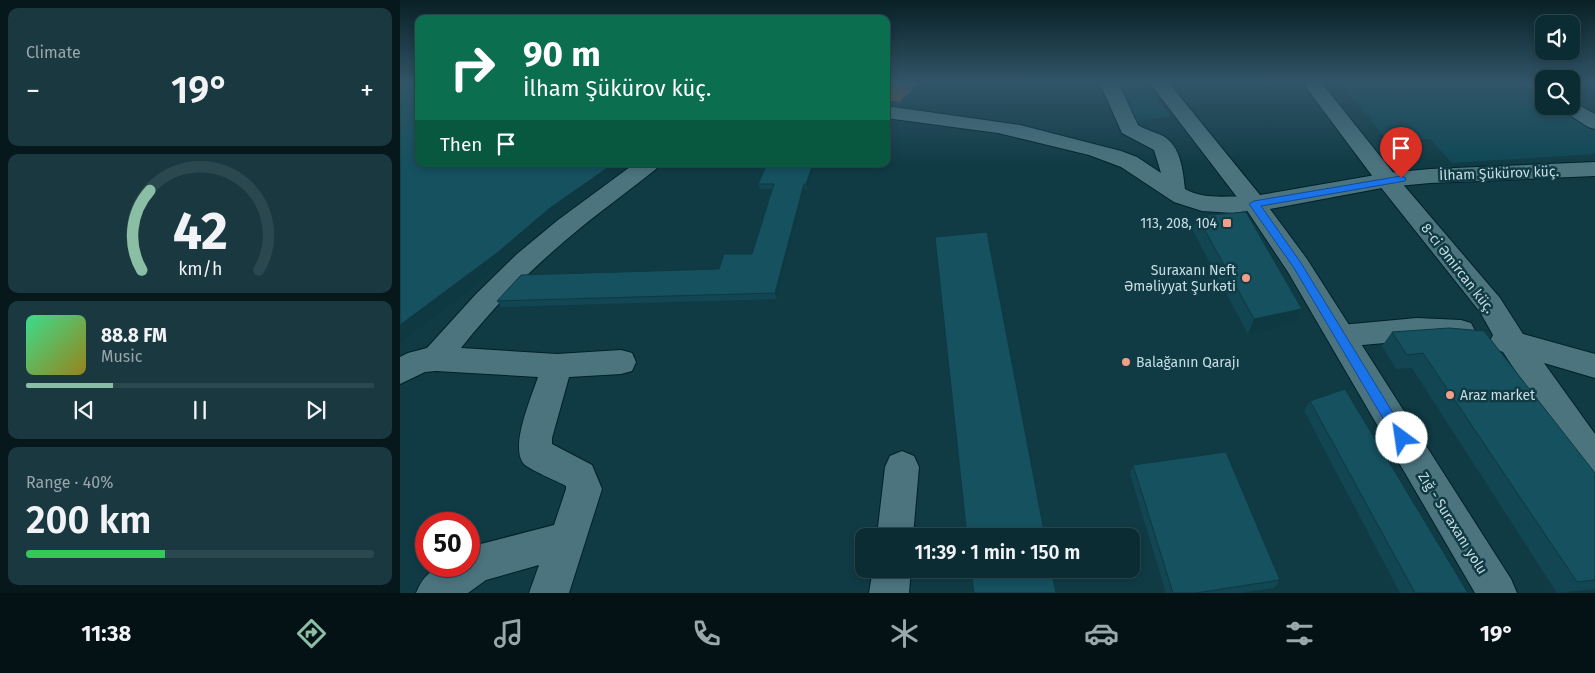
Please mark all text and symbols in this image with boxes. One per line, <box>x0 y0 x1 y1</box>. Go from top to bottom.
map controls <box>1535 15 1580 115</box>
button: sound <box>1535 15 1580 60</box>
text: 90 m <box>523 33 601 75</box>
icon: right <box>440 35 505 100</box>
text: Climate <box>26 43 81 62</box>
text: 19° <box>171 67 229 113</box>
button: search <box>1535 70 1580 115</box>
text: − <box>26 74 40 107</box>
text: + <box>360 74 374 107</box>
text: İlham Şükürov küç. <box>523 75 711 102</box>
pin <box>1380 127 1422 178</box>
icon: arrive <box>492 130 520 158</box>
text: Then <box>440 133 482 156</box>
icon: arrive <box>1387 134 1415 162</box>
street label: İlham Şükürov küç. <box>1439 162 1559 184</box>
text: 42 <box>172 200 228 263</box>
place label: 113, 208, 104 <box>1140 215 1218 232</box>
marker: 113, 208, 104 <box>1221 217 1233 229</box>
street label: 8-ci Əmircan küç. <box>1417 220 1498 317</box>
text: km/h <box>178 258 222 280</box>
place label: Suraxanı Neft Əməliyyat Şurkəti <box>1124 262 1237 295</box>
marker: Suraxanı Neft Əməliyyat Şurkəti <box>1240 272 1252 284</box>
text: 88.8 FM <box>101 324 167 347</box>
text: Music <box>101 347 142 366</box>
place label: Balağanın Qarajı <box>1136 354 1240 371</box>
marker: Balağanın Qarajı <box>1120 356 1132 368</box>
place label: Araz market <box>1460 387 1536 404</box>
marker: Araz market <box>1444 389 1456 401</box>
icon: previous <box>70 396 98 424</box>
icon: pause <box>186 396 214 424</box>
icon: next <box>302 396 330 424</box>
position arrow <box>1375 411 1427 463</box>
street label: Zığ - Suraxanı yolu <box>1414 469 1491 577</box>
text: Range · 40% <box>26 473 113 492</box>
text: 200 km <box>26 497 152 543</box>
speed limit sign: 50 <box>415 512 480 577</box>
text: 11:39 · 1 min · 150 m <box>915 541 1080 564</box>
icon: directions <box>294 616 329 651</box>
icon: music <box>491 616 526 651</box>
icon: phone <box>689 616 724 651</box>
icon: climate <box>887 616 922 651</box>
icon: car <box>1084 616 1119 651</box>
icon: filters <box>1282 616 1317 651</box>
text: 11:38 <box>81 620 131 647</box>
text: 19° <box>1480 620 1514 647</box>

